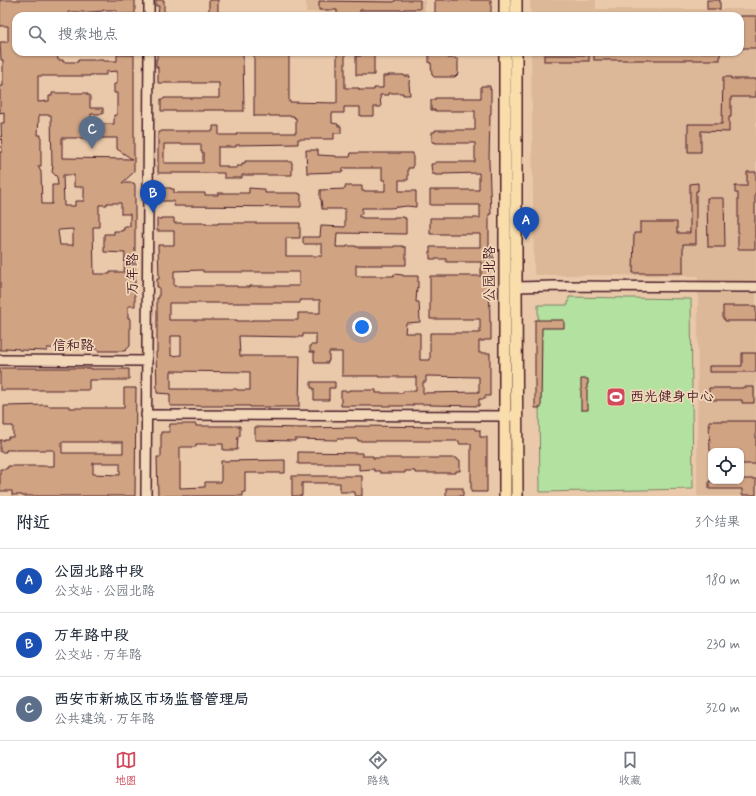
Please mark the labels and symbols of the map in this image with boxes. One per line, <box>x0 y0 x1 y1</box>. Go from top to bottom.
pin: C <box>79 116 105 149</box>
pin: B <box>140 180 166 213</box>
pin: A <box>513 207 539 240</box>
street label: 公园北路 <box>481 246 499 302</box>
street label: 万年路 <box>124 253 142 295</box>
your location <box>352 317 372 337</box>
street label: 信和路 <box>52 337 94 355</box>
sports icon: 西光健身中心 <box>605 386 627 408</box>
place label: 西光健身中心 <box>630 388 714 406</box>

